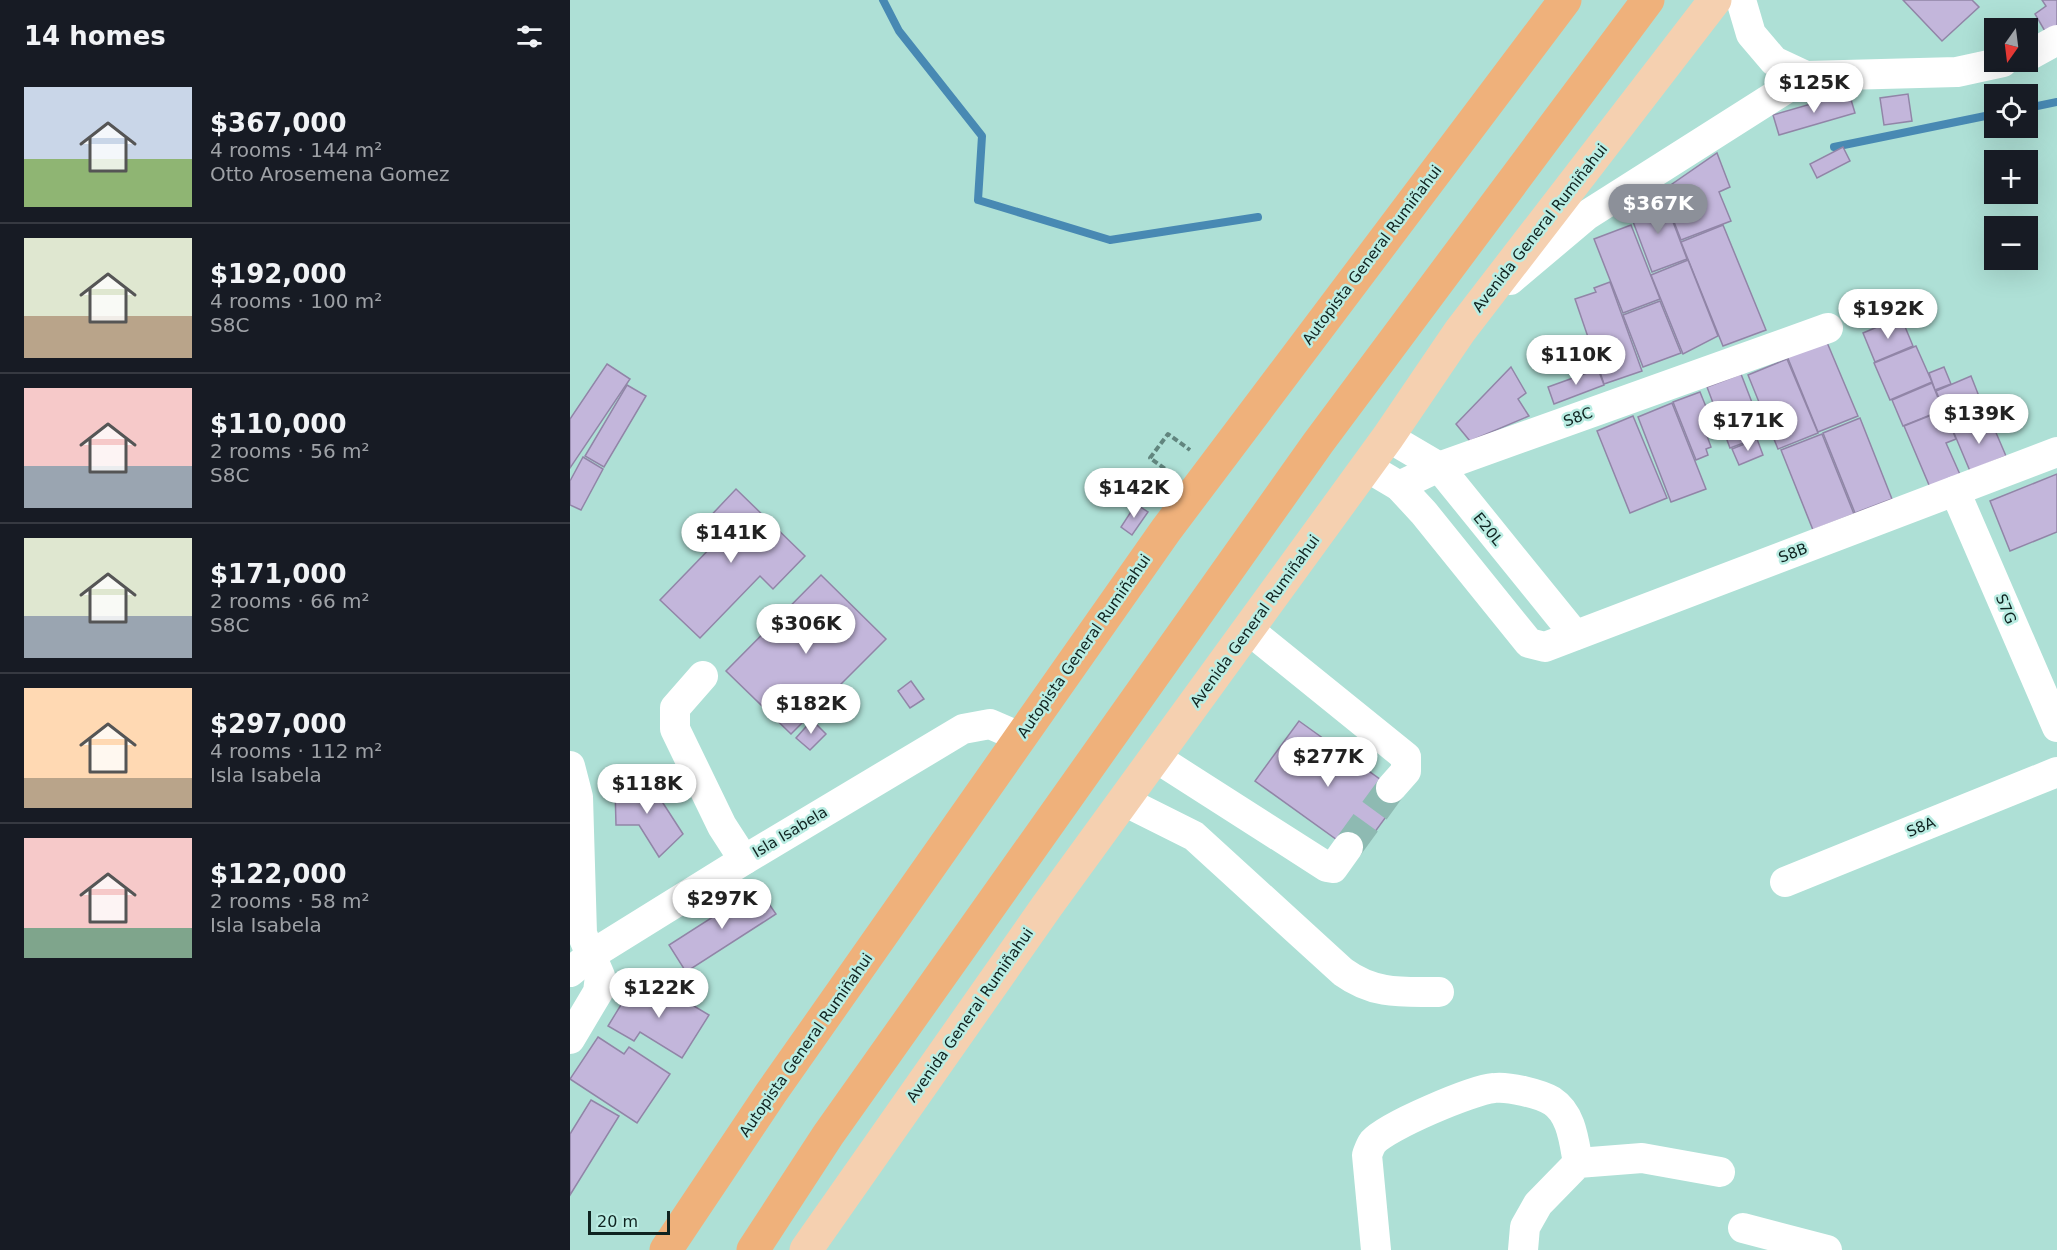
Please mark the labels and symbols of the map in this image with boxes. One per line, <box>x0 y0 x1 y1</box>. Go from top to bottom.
north arrow <box>1984 18 2038 72</box>
pin: $125K <box>1772 63 1856 114</box>
street label: Avenida General Rumiñahui <box>1469 140 1611 316</box>
street label: Autopista General Rumiñahui <box>1299 162 1445 348</box>
pin: $367K <box>1616 184 1700 235</box>
pin: $192K <box>1846 289 1930 340</box>
pin: $110K <box>1534 335 1618 386</box>
pin: $139K <box>1937 394 2021 445</box>
pin: $171K <box>1706 401 1790 452</box>
street label: S8C <box>1561 403 1595 431</box>
pin: $142K <box>1092 468 1176 519</box>
street label: E20L <box>1469 509 1507 550</box>
pin: $141K <box>689 513 773 564</box>
street label: Avenida General Rumiñahui <box>1186 531 1324 711</box>
street label: S8B <box>1776 539 1810 567</box>
street label: Autopista General Rumiñahui <box>1014 551 1154 741</box>
street label: S7G <box>1992 591 2020 627</box>
pin: $306K <box>764 604 848 655</box>
pin: $182K <box>769 684 853 735</box>
pin: $277K <box>1286 737 1370 788</box>
pin: $118K <box>605 764 689 815</box>
street label: Isla Isabela <box>749 803 831 861</box>
street label: S8A <box>1904 813 1939 841</box>
pin: $297K <box>680 879 764 930</box>
street label: Avenida General Rumiñahui <box>903 924 1037 1106</box>
street label: Autopista General Rumiñahui <box>736 950 876 1140</box>
pin: $122K <box>617 968 701 1019</box>
scale bar <box>588 1208 670 1236</box>

